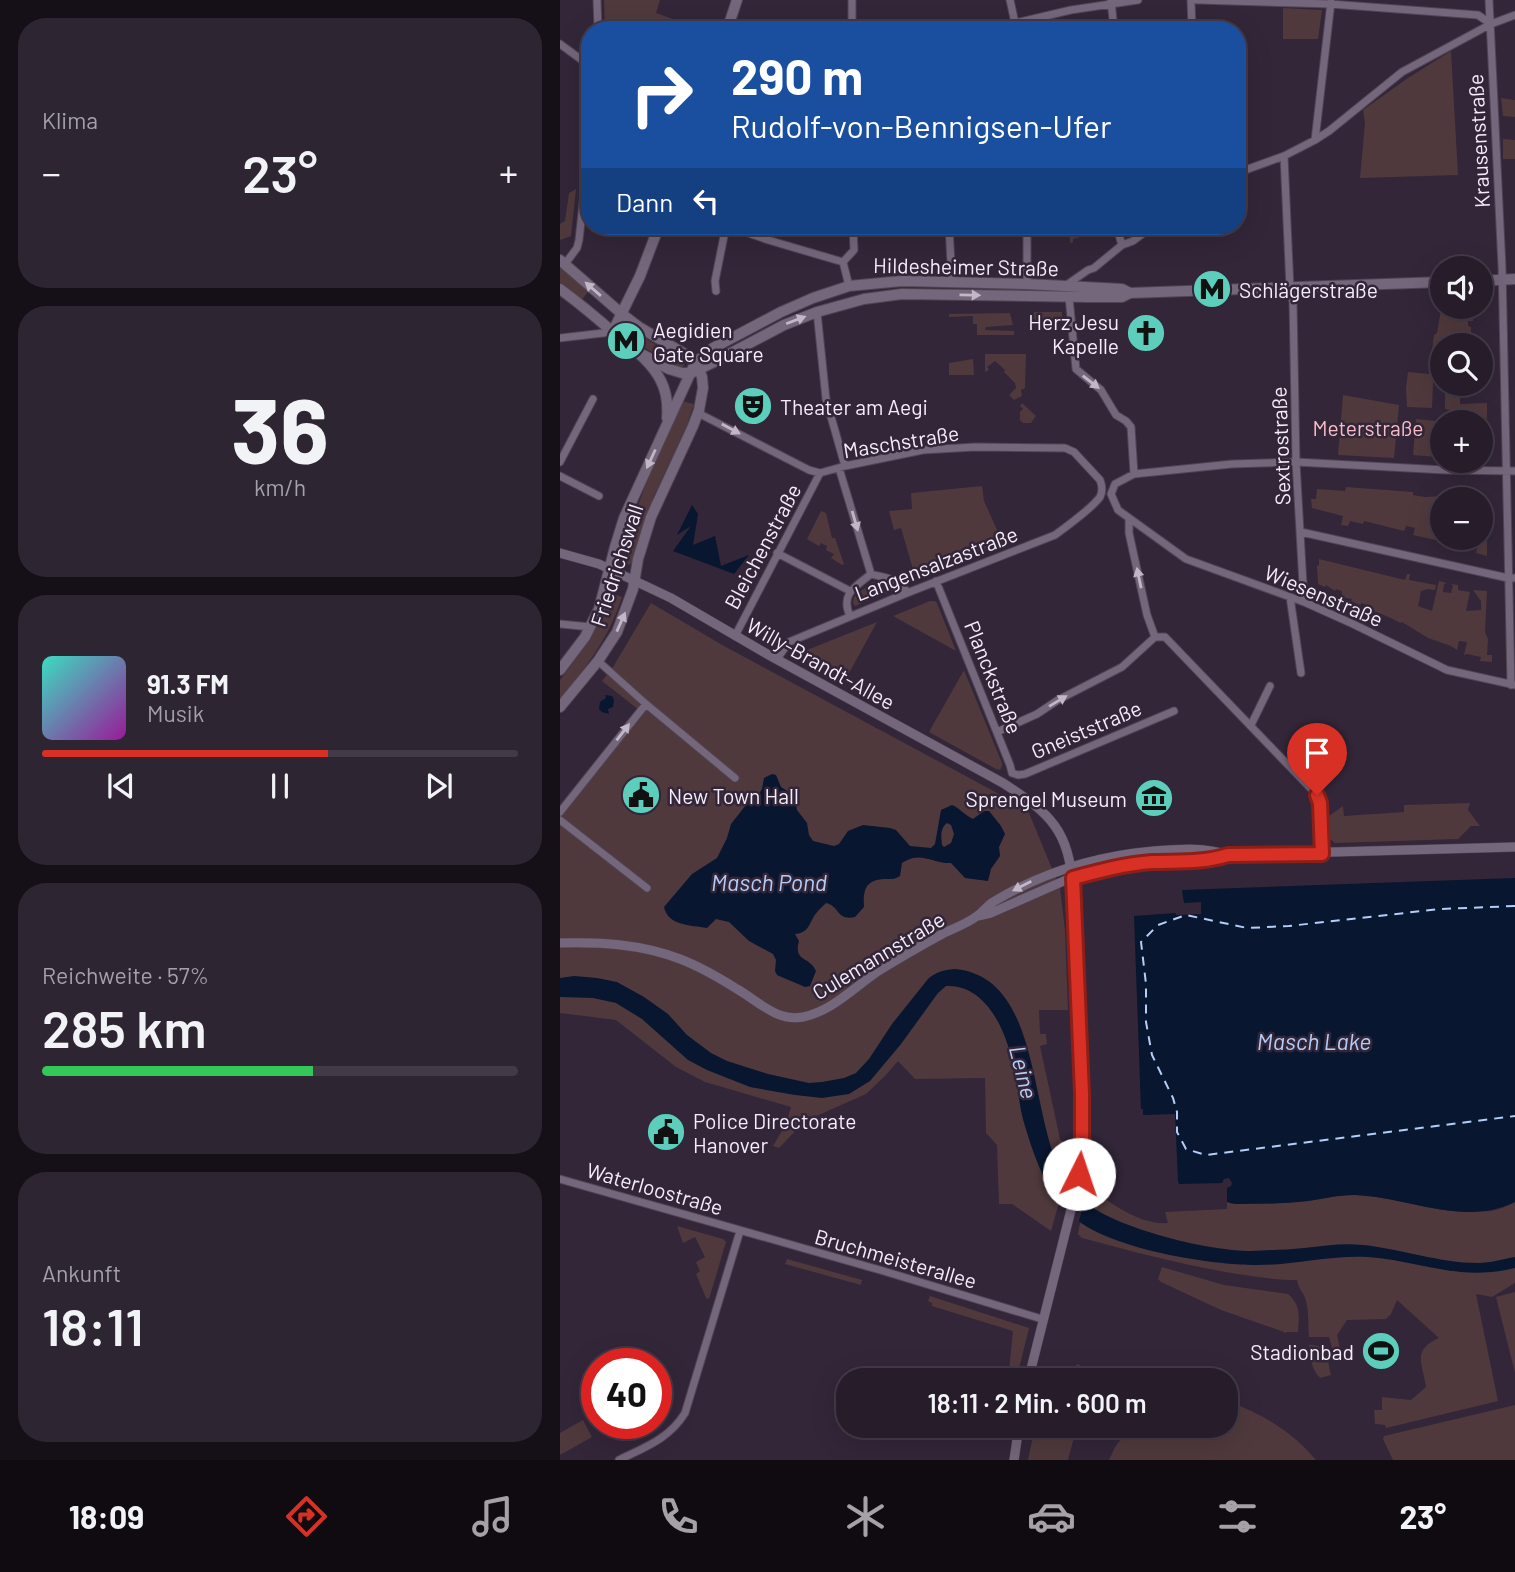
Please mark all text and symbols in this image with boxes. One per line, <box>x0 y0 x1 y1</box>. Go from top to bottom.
text: 290 m <box>731 46 863 105</box>
icon: right <box>616 49 707 140</box>
street label: Krausenstraße <box>1462 73 1494 209</box>
text: Klima <box>42 106 98 134</box>
text: Rudolf-von-Bennigsen-Ufer <box>731 106 1112 144</box>
text: 23° <box>242 141 318 203</box>
text: − <box>42 149 61 195</box>
text: + <box>499 149 518 195</box>
icon: left <box>687 182 725 220</box>
text: Dann <box>616 186 673 217</box>
street label: Hildesheimer Straße <box>873 252 1059 280</box>
map controls <box>1430 256 1493 550</box>
button: sound <box>1430 256 1493 319</box>
metro station icon: Schlägerstraße <box>1191 268 1233 310</box>
place label: Schlägerstraße <box>1239 277 1378 302</box>
one-way arrow <box>585 282 602 297</box>
one-way arrow <box>959 289 981 301</box>
place label: Herz Jesu Kapelle <box>1028 309 1119 358</box>
church icon: Herz Jesu Kapelle <box>1125 312 1167 354</box>
one-way arrow <box>785 315 806 326</box>
place label: Aegidien Gate Square <box>653 317 764 366</box>
metro station icon: Aegidien Gate Square <box>605 320 647 362</box>
button: search <box>1430 333 1493 396</box>
text: 36 <box>231 373 329 482</box>
one-way arrow <box>1082 375 1100 390</box>
theatre icon: Theater am Aegi <box>732 385 774 427</box>
street label: Sextrostraße <box>1265 386 1295 506</box>
place label: Theater am Aegi <box>780 394 928 419</box>
button: + <box>1430 410 1493 473</box>
park label: Meterstraße <box>1312 415 1424 440</box>
street label: Maschstraße <box>841 419 961 463</box>
one-way arrow <box>721 422 741 434</box>
one-way arrow <box>645 449 657 469</box>
text: km/h <box>254 473 306 501</box>
street label: Bleichenstraße <box>719 479 805 613</box>
button: − <box>1430 487 1493 550</box>
street label: Friedrichswall <box>584 501 648 629</box>
one-way arrow <box>851 511 861 532</box>
street label: Langensalzastraße <box>851 520 1021 606</box>
street label: Wiesenstraße <box>1261 559 1387 631</box>
one-way arrow <box>1133 567 1144 589</box>
one-way arrow <box>616 612 627 633</box>
street label: Willy-Brandt-Allee <box>743 612 899 714</box>
street label: Planckstraße <box>960 617 1028 737</box>
text: 91.3 FM <box>147 668 229 699</box>
street label: Gneiststraße <box>1027 695 1145 763</box>
one-way arrow <box>1048 695 1067 707</box>
text: Musik <box>147 699 204 727</box>
pin <box>1287 723 1347 795</box>
one-way arrow <box>616 724 631 742</box>
icon: arrive <box>1298 734 1336 772</box>
icon: previous <box>102 767 140 805</box>
icon: pause <box>261 767 299 805</box>
icon: next <box>420 767 458 805</box>
public building icon: New Town Hall <box>620 774 662 816</box>
museum icon: Sprengel Museum <box>1133 777 1175 819</box>
place label: New Town Hall <box>668 783 799 808</box>
place label: Sprengel Museum <box>965 786 1127 811</box>
water label: Masch Pond <box>711 868 827 896</box>
one-way arrow <box>1012 881 1032 892</box>
street label: Culemannstraße <box>807 906 949 1004</box>
text: Reichweite · 57% <box>42 961 209 989</box>
text: 285 km <box>42 996 207 1058</box>
water label: Masch Lake <box>1257 1027 1371 1055</box>
water label: Leine <box>1004 1042 1044 1102</box>
place label: Police Directorate Hanover <box>693 1108 856 1157</box>
public building icon: Police Directorate Hanover <box>645 1111 687 1153</box>
position arrow <box>1042 1137 1116 1211</box>
street label: Waterloostraße <box>584 1157 726 1219</box>
street label: Bruchmeisterallee <box>812 1223 980 1293</box>
text: Ankunft <box>42 1259 121 1287</box>
text: 18:11 <box>42 1294 144 1356</box>
sports icon: Stadionbad <box>1360 1330 1402 1372</box>
place label: Stadionbad <box>1250 1339 1354 1364</box>
speed limit sign: 40 <box>581 1348 672 1439</box>
text: 18:11 · 2 Min. · 600 m <box>927 1387 1147 1418</box>
icon: directions <box>282 1492 331 1541</box>
icon: music <box>468 1492 517 1541</box>
icon: phone <box>654 1492 703 1541</box>
icon: climate <box>841 1492 890 1541</box>
icon: car <box>1027 1492 1076 1541</box>
icon: filters <box>1213 1492 1262 1541</box>
text: 18:09 <box>69 1497 144 1535</box>
text: 23° <box>1399 1497 1446 1535</box>

